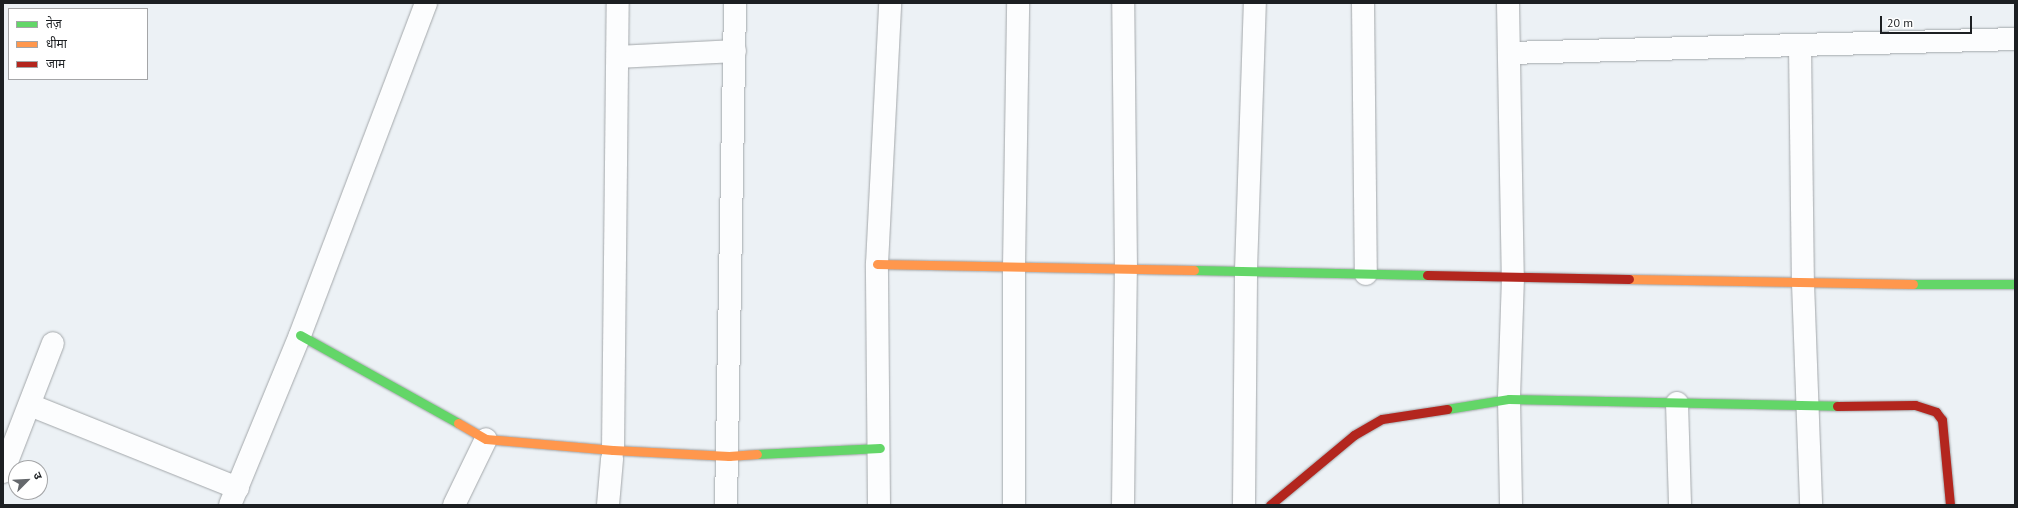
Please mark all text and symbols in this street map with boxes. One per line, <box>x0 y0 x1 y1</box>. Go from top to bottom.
legend <box>8 8 148 80</box>
scale bar <box>1882 8 1974 34</box>
text: 20 m <box>1887 15 1913 30</box>
text: तेज़ <box>46 16 62 31</box>
text: धीमा <box>46 36 67 51</box>
text: जाम <box>46 56 65 71</box>
north arrow <box>8 460 48 500</box>
text: उ <box>30 470 46 481</box>

